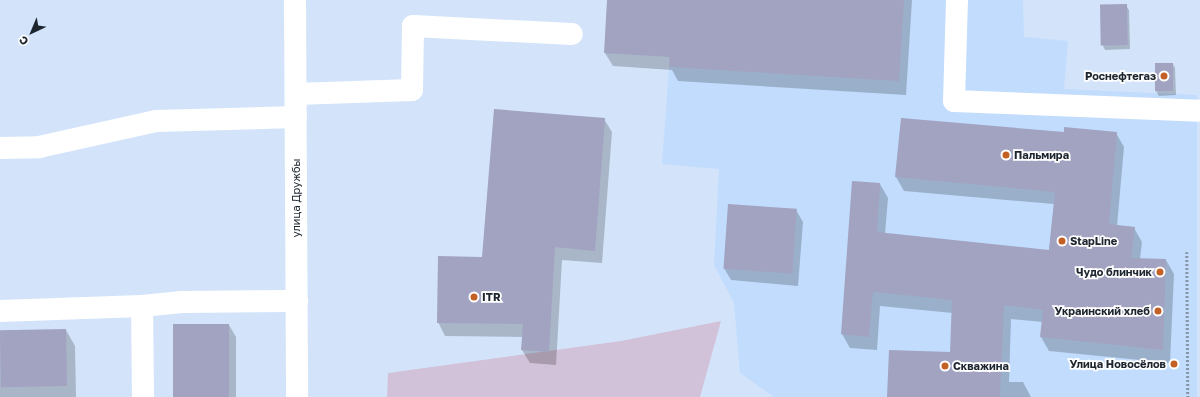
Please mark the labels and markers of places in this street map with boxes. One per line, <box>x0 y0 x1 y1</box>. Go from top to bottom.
place label: Роснефтегаз <box>1085 69 1156 83</box>
marker: Роснефтегаз <box>1159 71 1169 81</box>
place label: Пальмира <box>1014 148 1069 162</box>
marker: Пальмира <box>1001 150 1011 160</box>
place label: StapLine <box>1070 234 1117 248</box>
marker: StapLine <box>1057 236 1067 246</box>
place label: Чудо блинчик <box>1076 265 1152 279</box>
marker: Чудо блинчик <box>1155 267 1165 277</box>
place label: ITR <box>482 290 501 304</box>
marker: ITR <box>469 292 479 302</box>
place label: Украинский хлеб <box>1055 304 1150 318</box>
marker: Украинский хлеб <box>1153 306 1163 316</box>
place label: Улица Новосёлов <box>1070 357 1166 371</box>
place label: Скважина <box>953 359 1009 373</box>
marker: Улица Новосёлов <box>1169 359 1179 369</box>
marker: Скважина <box>940 361 950 371</box>

